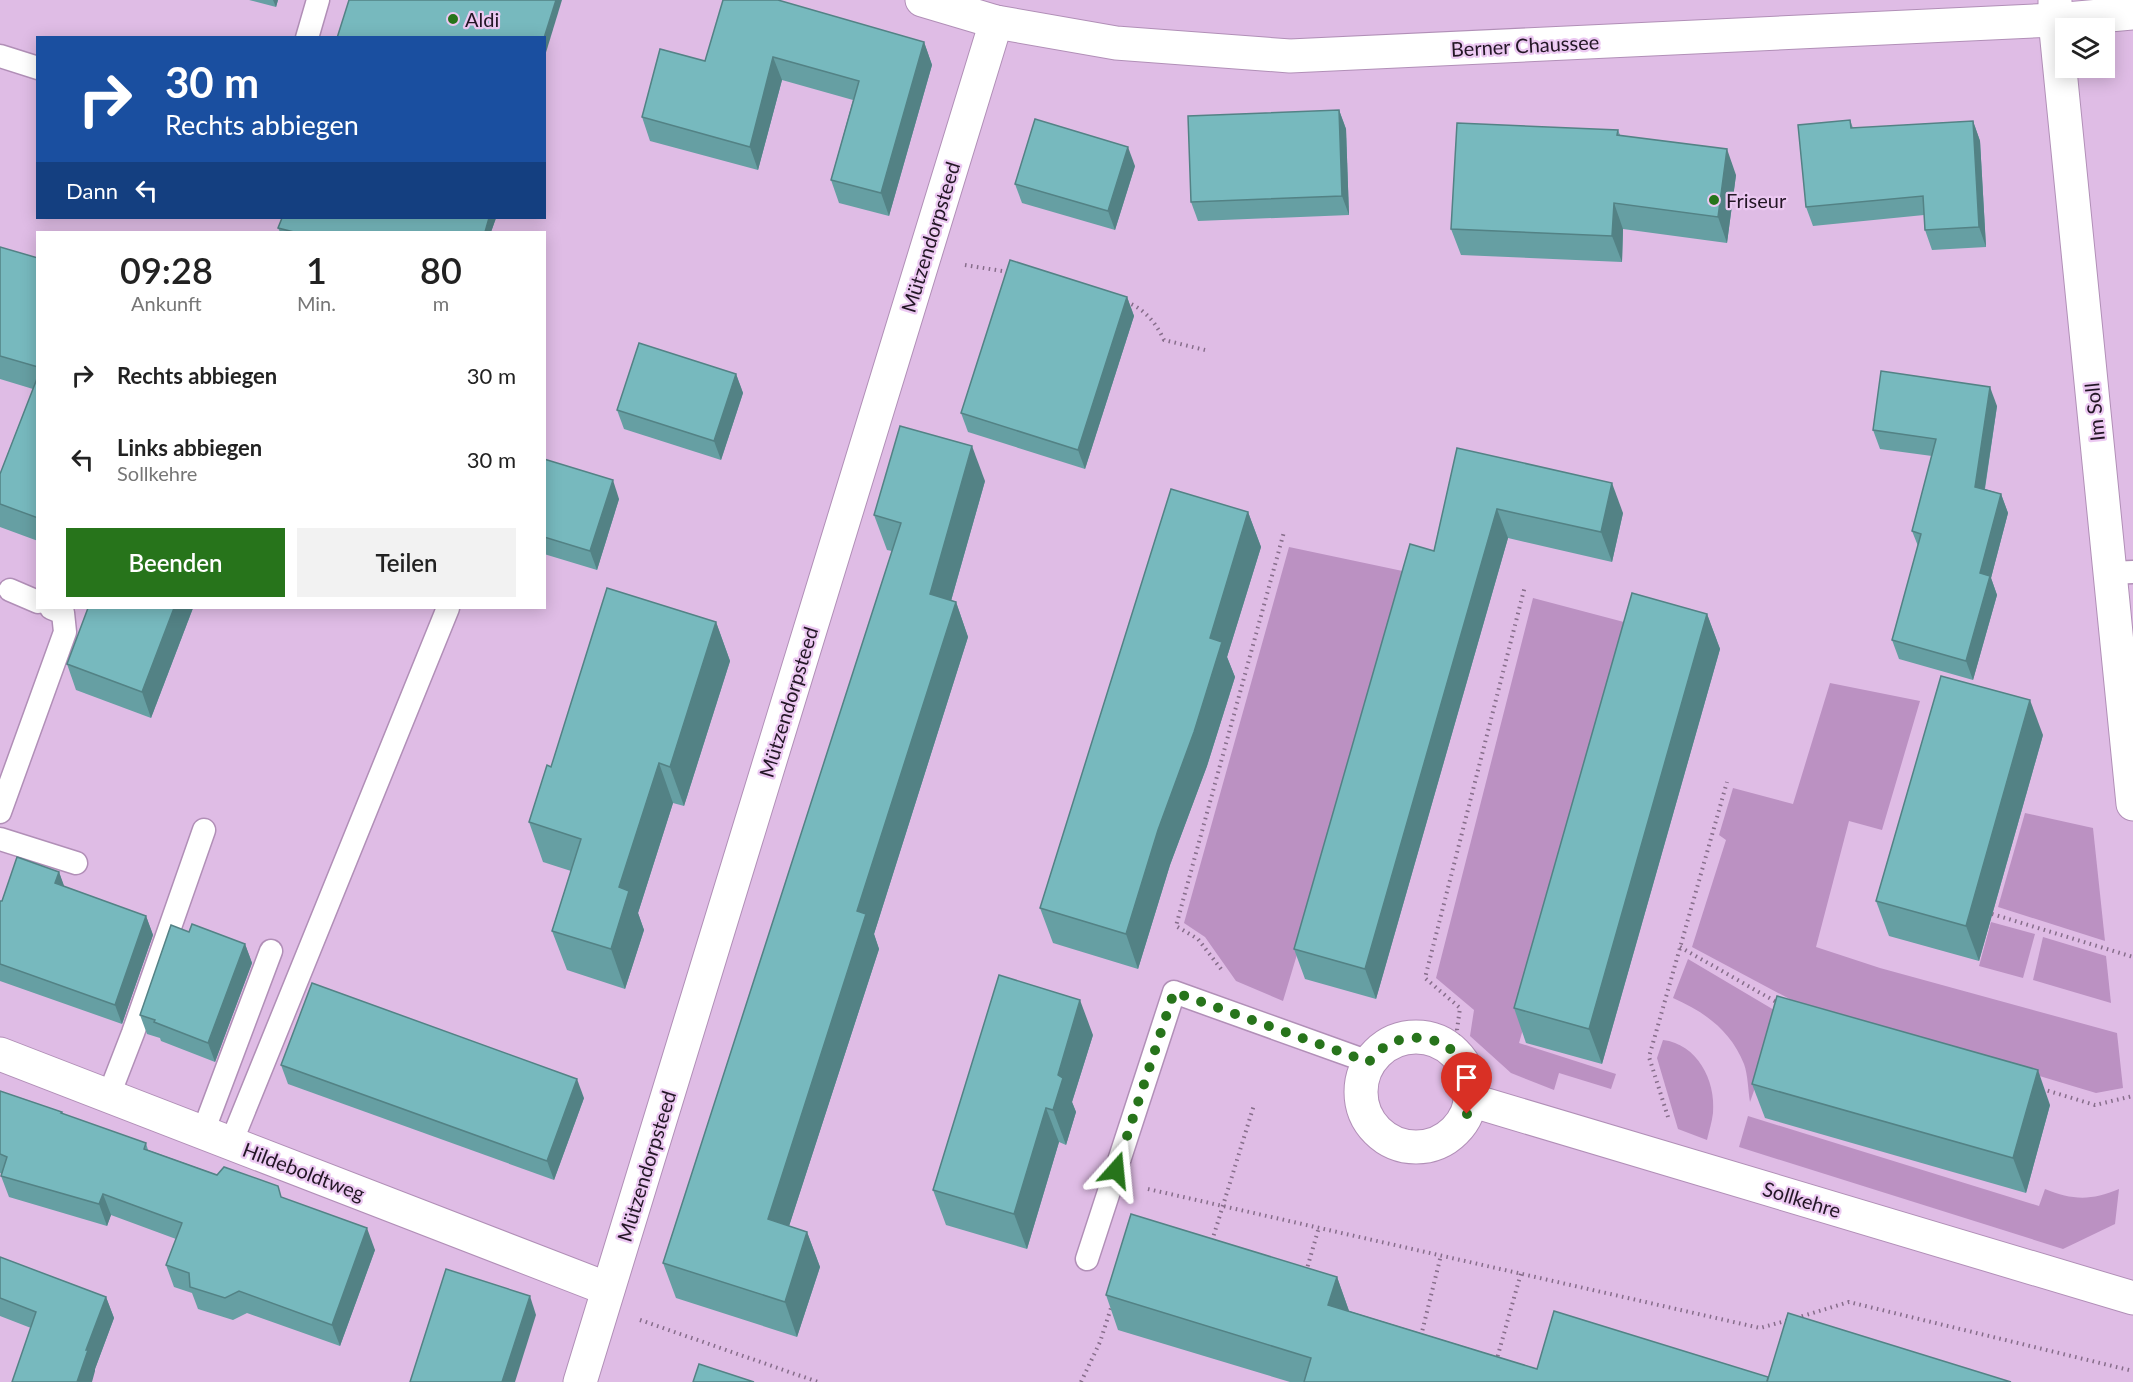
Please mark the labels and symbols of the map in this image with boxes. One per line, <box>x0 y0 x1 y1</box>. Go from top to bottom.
place label: Aldi <box>465 7 499 31</box>
marker: Aldi <box>446 12 460 26</box>
street label: Berner Chaussee <box>1450 29 1600 61</box>
street label: Mützendorpsteed <box>896 159 964 315</box>
place label: Friseur <box>1726 188 1787 212</box>
marker: Friseur <box>1707 193 1721 207</box>
street label: Im Soll <box>2079 382 2109 442</box>
street label: Mützendorpsteed <box>754 624 822 780</box>
pin <box>1441 1052 1492 1114</box>
street label: Mützendorpsteed <box>612 1088 680 1244</box>
street label: Hildeboldtweg <box>240 1137 368 1205</box>
position arrow <box>1084 1138 1148 1202</box>
street label: Sollkehre <box>1760 1176 1844 1222</box>

